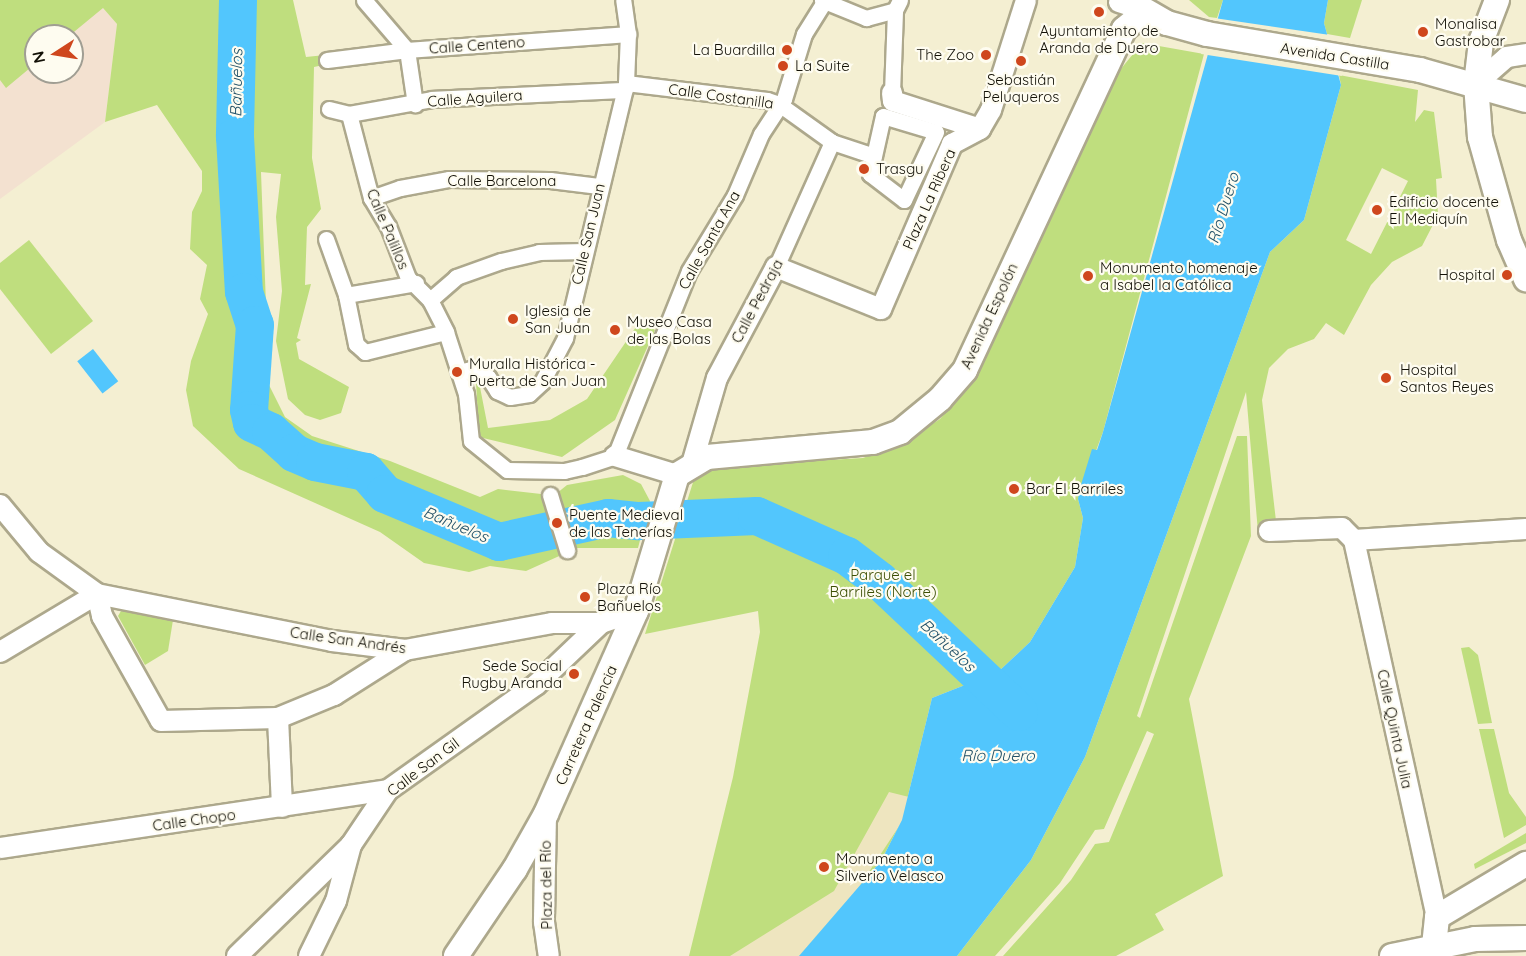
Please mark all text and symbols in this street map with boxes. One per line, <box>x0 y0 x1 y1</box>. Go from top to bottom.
marker: Ayuntamiento de Aranda de Duero <box>1092 5 1106 19</box>
place label: Monalisa Gastrobar <box>1435 14 1505 49</box>
place label: Ayuntamiento de Aranda de Duero <box>1039 21 1159 56</box>
north arrow <box>24 24 84 84</box>
marker: Monalisa Gastrobar <box>1416 25 1430 39</box>
street label: Calle Centeno <box>428 33 526 57</box>
street label: Avenida Castilla <box>1279 39 1391 73</box>
place label: La Buardilla <box>693 41 775 59</box>
marker: La Buardilla <box>780 43 794 57</box>
place label: The Zoo <box>916 46 974 64</box>
marker: The Zoo <box>979 48 993 62</box>
water label: Bañuelos <box>226 49 246 117</box>
text: N <box>27 50 49 65</box>
marker: Sebastián Peluqueros <box>1014 54 1028 68</box>
place label: La Suite <box>795 57 850 75</box>
marker: La Suite <box>776 59 790 73</box>
place label: Sebastián Peluqueros <box>983 70 1059 105</box>
street label: Calle Costanilla <box>667 80 775 112</box>
street label: Calle Aguilera <box>427 86 523 110</box>
street label: Plaza La Ribera <box>899 146 959 252</box>
place label: Trasgu <box>876 160 924 178</box>
marker: Trasgu <box>857 162 871 176</box>
water label: Río Duero <box>1203 170 1243 246</box>
street label: Calle Barcelona <box>448 172 556 190</box>
street label: Calle San Juan <box>568 182 608 286</box>
street label: Calle Palillos <box>363 186 413 272</box>
street label: Calle Santa Ana <box>674 187 744 293</box>
place label: Edificio docente El Mediquín <box>1389 192 1499 227</box>
marker: Edificio docente El Mediquín <box>1370 203 1384 217</box>
street label: Calle Pedraja <box>727 256 787 346</box>
place label: Monumento homenaje a Isabel la Católica <box>1100 258 1258 293</box>
street label: Avenida Espolón <box>957 260 1021 372</box>
place label: Hospital <box>1438 266 1495 284</box>
marker: Hospital <box>1500 268 1514 282</box>
marker: Monumento homenaje a Isabel la Católica <box>1081 269 1095 283</box>
place label: Iglesia de San Juan <box>525 301 591 336</box>
marker: Iglesia de San Juan <box>506 312 520 326</box>
place label: Museo Casa de las Bolas <box>627 312 712 347</box>
marker: Museo Casa de las Bolas <box>608 323 622 337</box>
place label: Muralla Histórica - Puerta de San Juan <box>469 354 606 389</box>
place label: Hospital Santos Reyes <box>1400 360 1494 395</box>
marker: Muralla Histórica - Puerta de San Juan <box>450 365 464 379</box>
marker: Hospital Santos Reyes <box>1377 369 1395 387</box>
place label: Bar El Barriles <box>1026 480 1123 498</box>
marker: Bar El Barriles <box>1007 482 1021 496</box>
water label: Bañuelos <box>421 502 491 546</box>
place label: Puente Medieval de las Tenerías <box>569 505 683 540</box>
marker: Puente Medieval de las Tenerías <box>550 516 564 530</box>
park label: Parque el Barriles (Norte) <box>830 565 936 600</box>
place label: Plaza Río Bañuelos <box>597 579 661 614</box>
marker: Plaza Río Bañuelos <box>578 590 592 604</box>
water label: Bañuelos <box>917 615 979 675</box>
street label: Calle San Andrés <box>289 623 407 657</box>
place label: Sede Social Rugby Aranda <box>461 656 562 691</box>
street label: Carretera Palencia <box>551 662 621 788</box>
marker: Sede Social Rugby Aranda <box>567 667 581 681</box>
street label: Calle Quinta Julia <box>1374 668 1416 790</box>
street label: Calle San Gil <box>383 734 463 800</box>
water label: Río Duero <box>961 745 1035 765</box>
street label: Calle Chopo <box>151 805 237 835</box>
street label: Plaza del Río <box>536 840 556 930</box>
place label: Monumento a Silverio Velasco <box>836 849 944 884</box>
marker: Monumento a Silverio Velasco <box>817 860 831 874</box>

